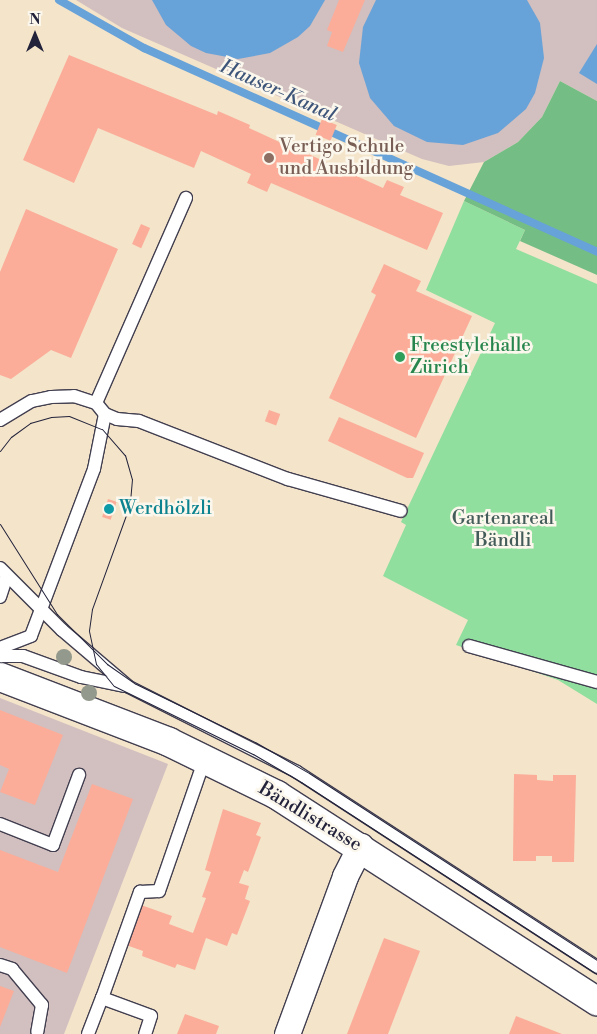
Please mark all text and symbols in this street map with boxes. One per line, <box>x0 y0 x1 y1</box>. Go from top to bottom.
north arrow <box>10 10 60 60</box>
text: N <box>29 11 41 29</box>
water label: Hauser-Kanal <box>216 55 340 127</box>
place label: Vertigo Schule und Ausbildung <box>279 136 413 180</box>
marker: Vertigo Schule und Ausbildung <box>263 152 275 164</box>
place label: Freestylehalle Zürich <box>410 335 531 379</box>
marker: Freestylehalle Zürich <box>394 351 406 363</box>
place label: Werdhölzli <box>119 498 212 520</box>
marker: Werdhölzli <box>103 503 115 515</box>
park label: Gartenareal Bändli <box>452 508 554 552</box>
street label: Bändlistrasse <box>254 777 366 857</box>

